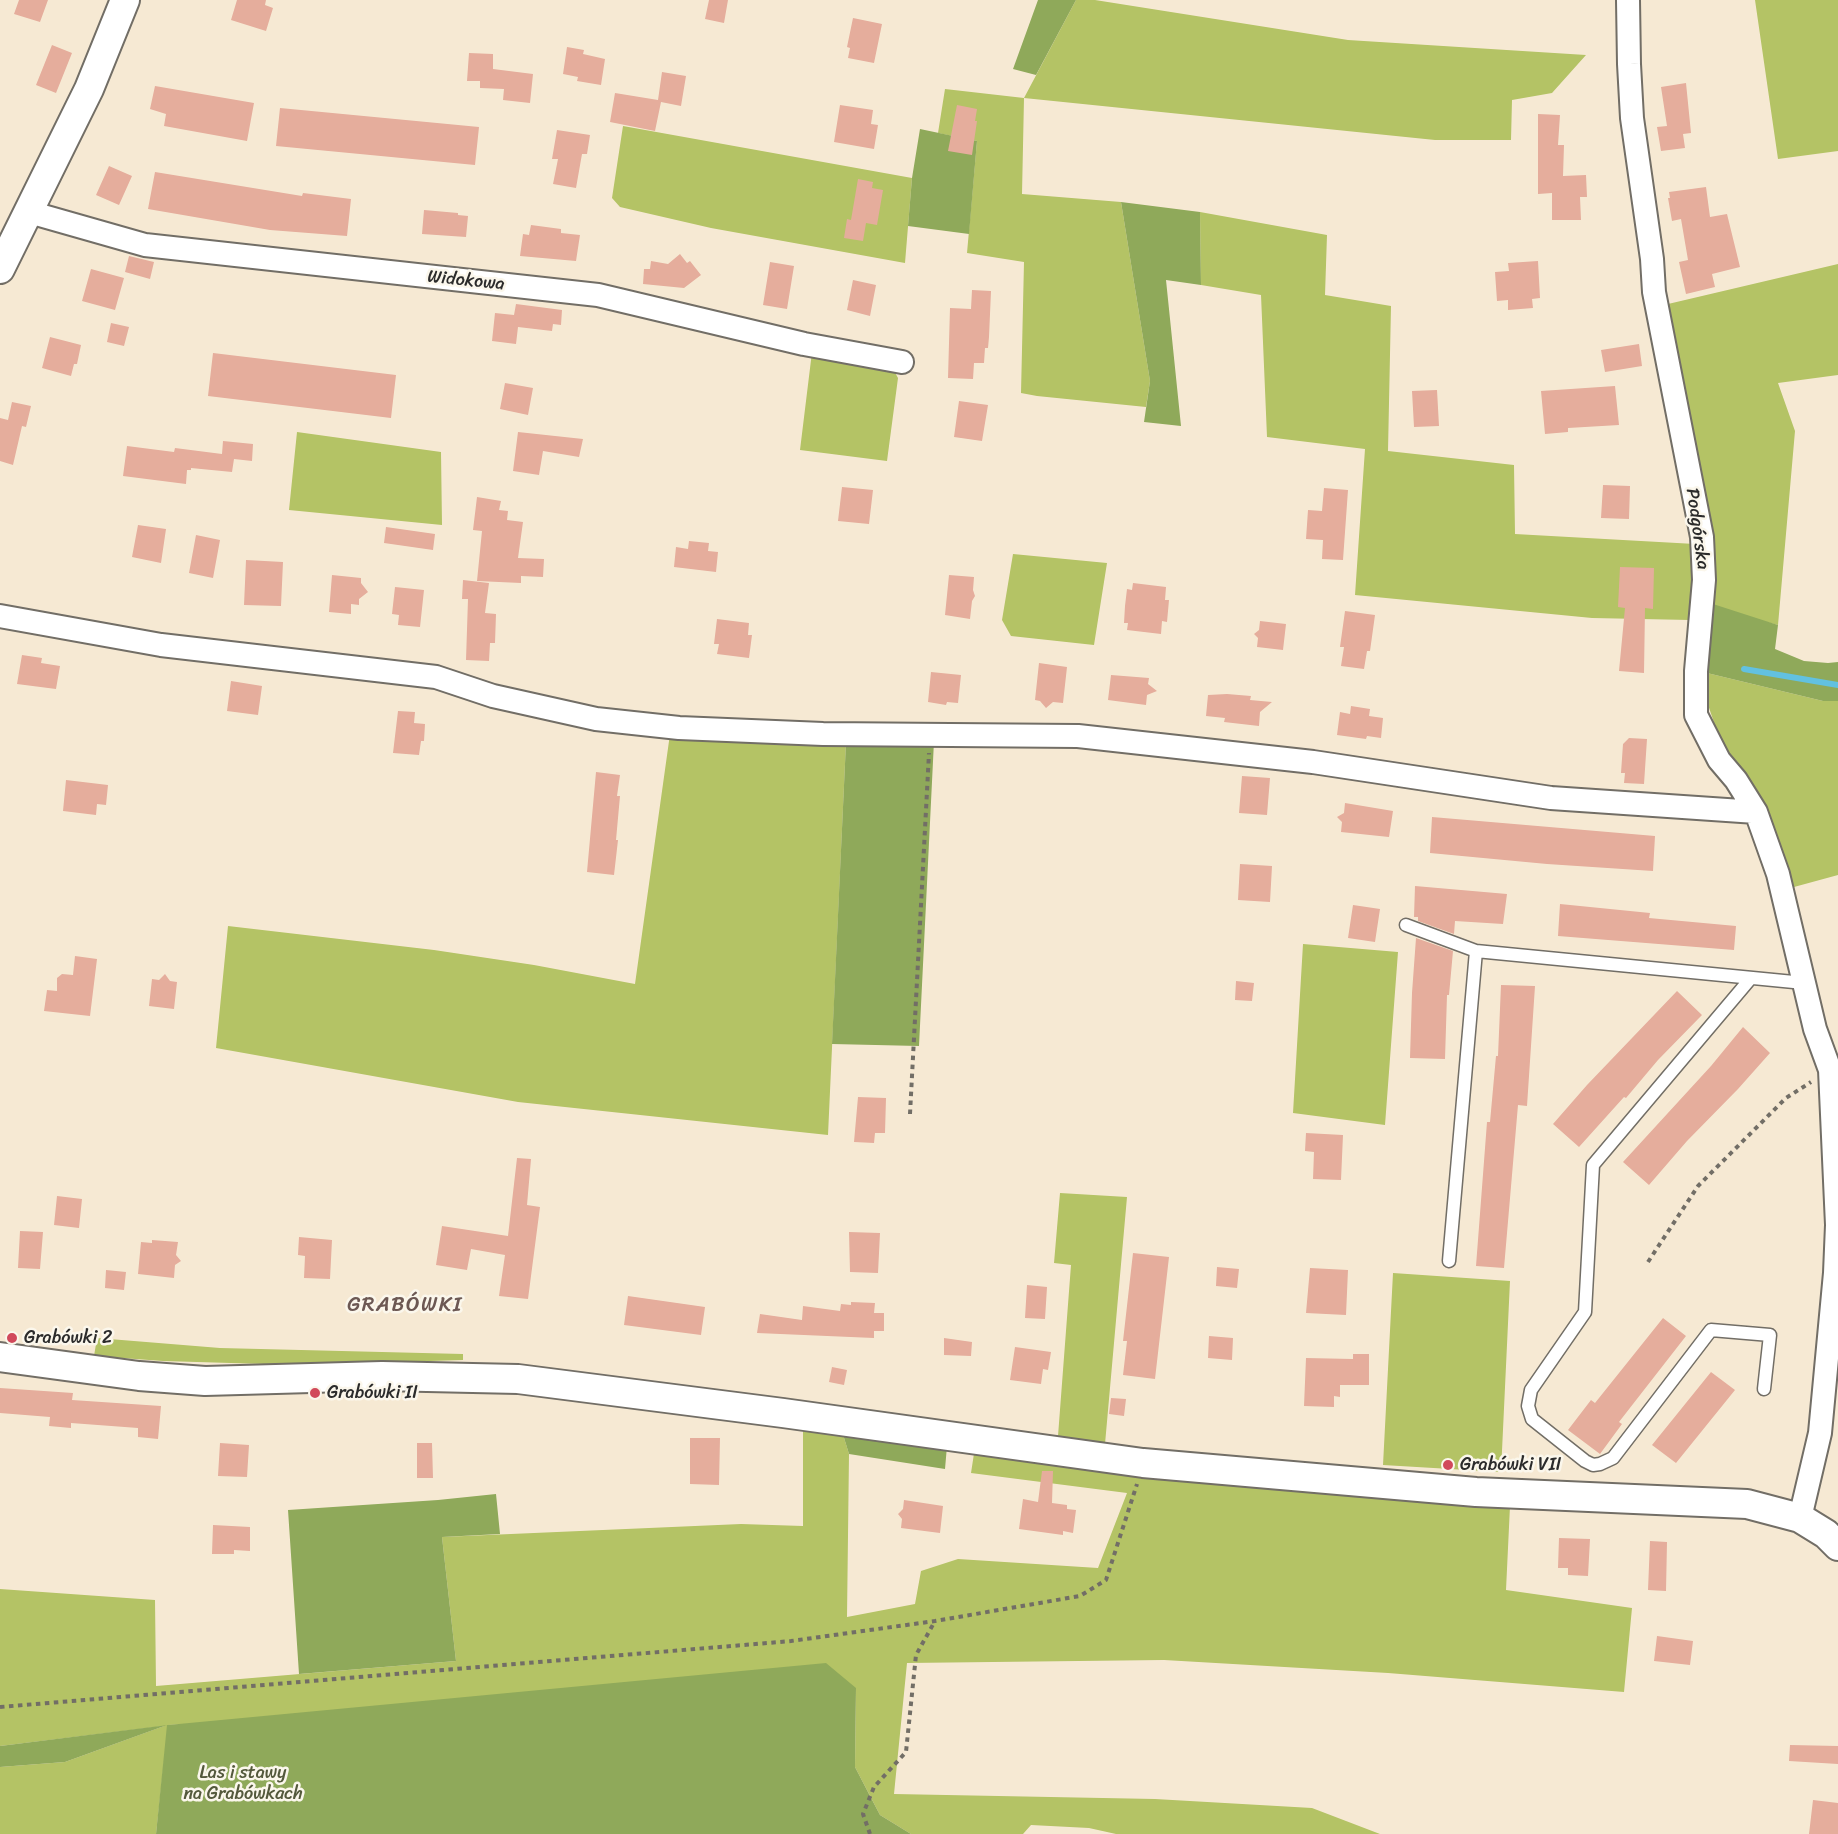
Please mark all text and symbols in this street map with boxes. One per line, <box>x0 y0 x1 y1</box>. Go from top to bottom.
street label: Widokowa <box>426 266 506 296</box>
street label: Podgórska <box>1681 487 1713 571</box>
district label: GRABÓWKI <box>348 1293 462 1319</box>
place label: Grabówki 2 <box>24 1327 112 1349</box>
marker: Grabówki 2 <box>5 1331 19 1345</box>
place label: Grabówki II <box>327 1382 418 1404</box>
marker: Grabówki II <box>308 1386 322 1400</box>
place label: Grabówki VII <box>1460 1454 1561 1476</box>
marker: Grabówki VII <box>1441 1458 1455 1472</box>
park label: Las i stawy na Grabówkach <box>183 1762 303 1804</box>

